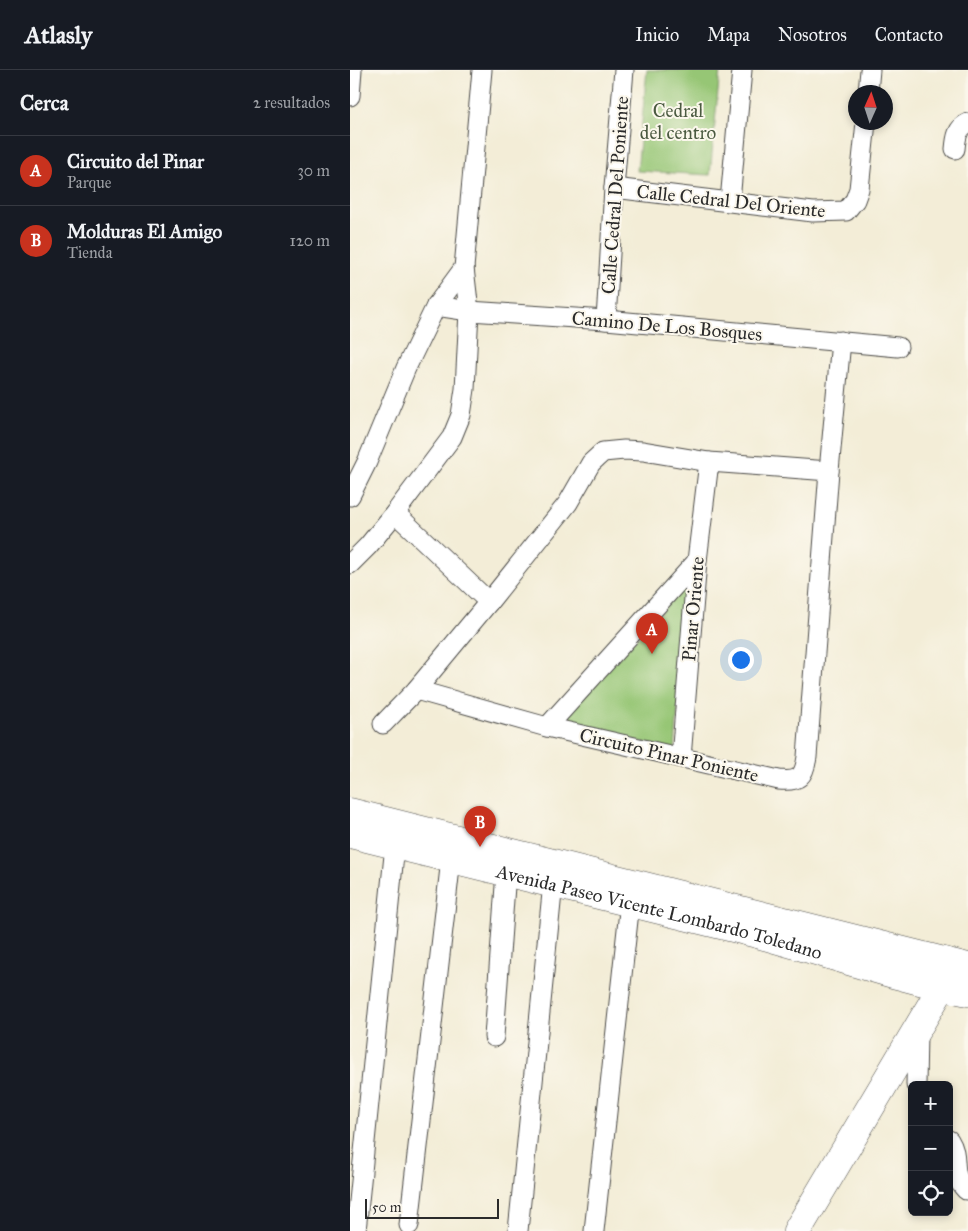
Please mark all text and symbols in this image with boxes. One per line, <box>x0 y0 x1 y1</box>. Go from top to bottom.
text: Atlasly <box>25 20 92 50</box>
text: Inicio <box>635 24 679 46</box>
text: Mapa <box>707 24 750 46</box>
text: Nosotros <box>778 24 847 46</box>
text: Contacto <box>875 24 943 46</box>
north arrow <box>848 85 893 130</box>
text: Cerca <box>20 90 69 116</box>
text: 2 resultados <box>253 93 330 112</box>
street label: Calle Cedral Del Poniente <box>597 95 633 295</box>
park label: Cedral del centro <box>640 99 716 144</box>
text: Circuito del Pinar <box>67 150 204 173</box>
text: A <box>31 161 41 180</box>
text: 30 m <box>297 161 330 180</box>
text: Parque <box>67 173 111 192</box>
street label: Calle Cedral Del Oriente <box>636 180 827 222</box>
text: Molduras El Amigo <box>67 220 222 243</box>
text: B <box>31 231 41 250</box>
text: 120 m <box>290 231 330 250</box>
text: Tienda <box>67 243 112 262</box>
street label: Camino De Los Bosques <box>571 306 763 347</box>
street label: Pinar Oriente <box>677 556 709 662</box>
pin: A <box>636 613 668 654</box>
your location <box>728 647 754 673</box>
street label: Circuito Pinar Poniente <box>577 723 761 787</box>
pin: B <box>464 806 496 847</box>
street label: Avenida Paseo Vicente Lombardo Toledano <box>493 859 826 964</box>
map controls <box>908 1081 953 1216</box>
button: + <box>908 1081 953 1126</box>
button: − <box>908 1126 953 1171</box>
button: locate <box>908 1171 953 1216</box>
scale bar <box>365 1196 499 1219</box>
text: 50 m <box>372 1199 401 1216</box>

